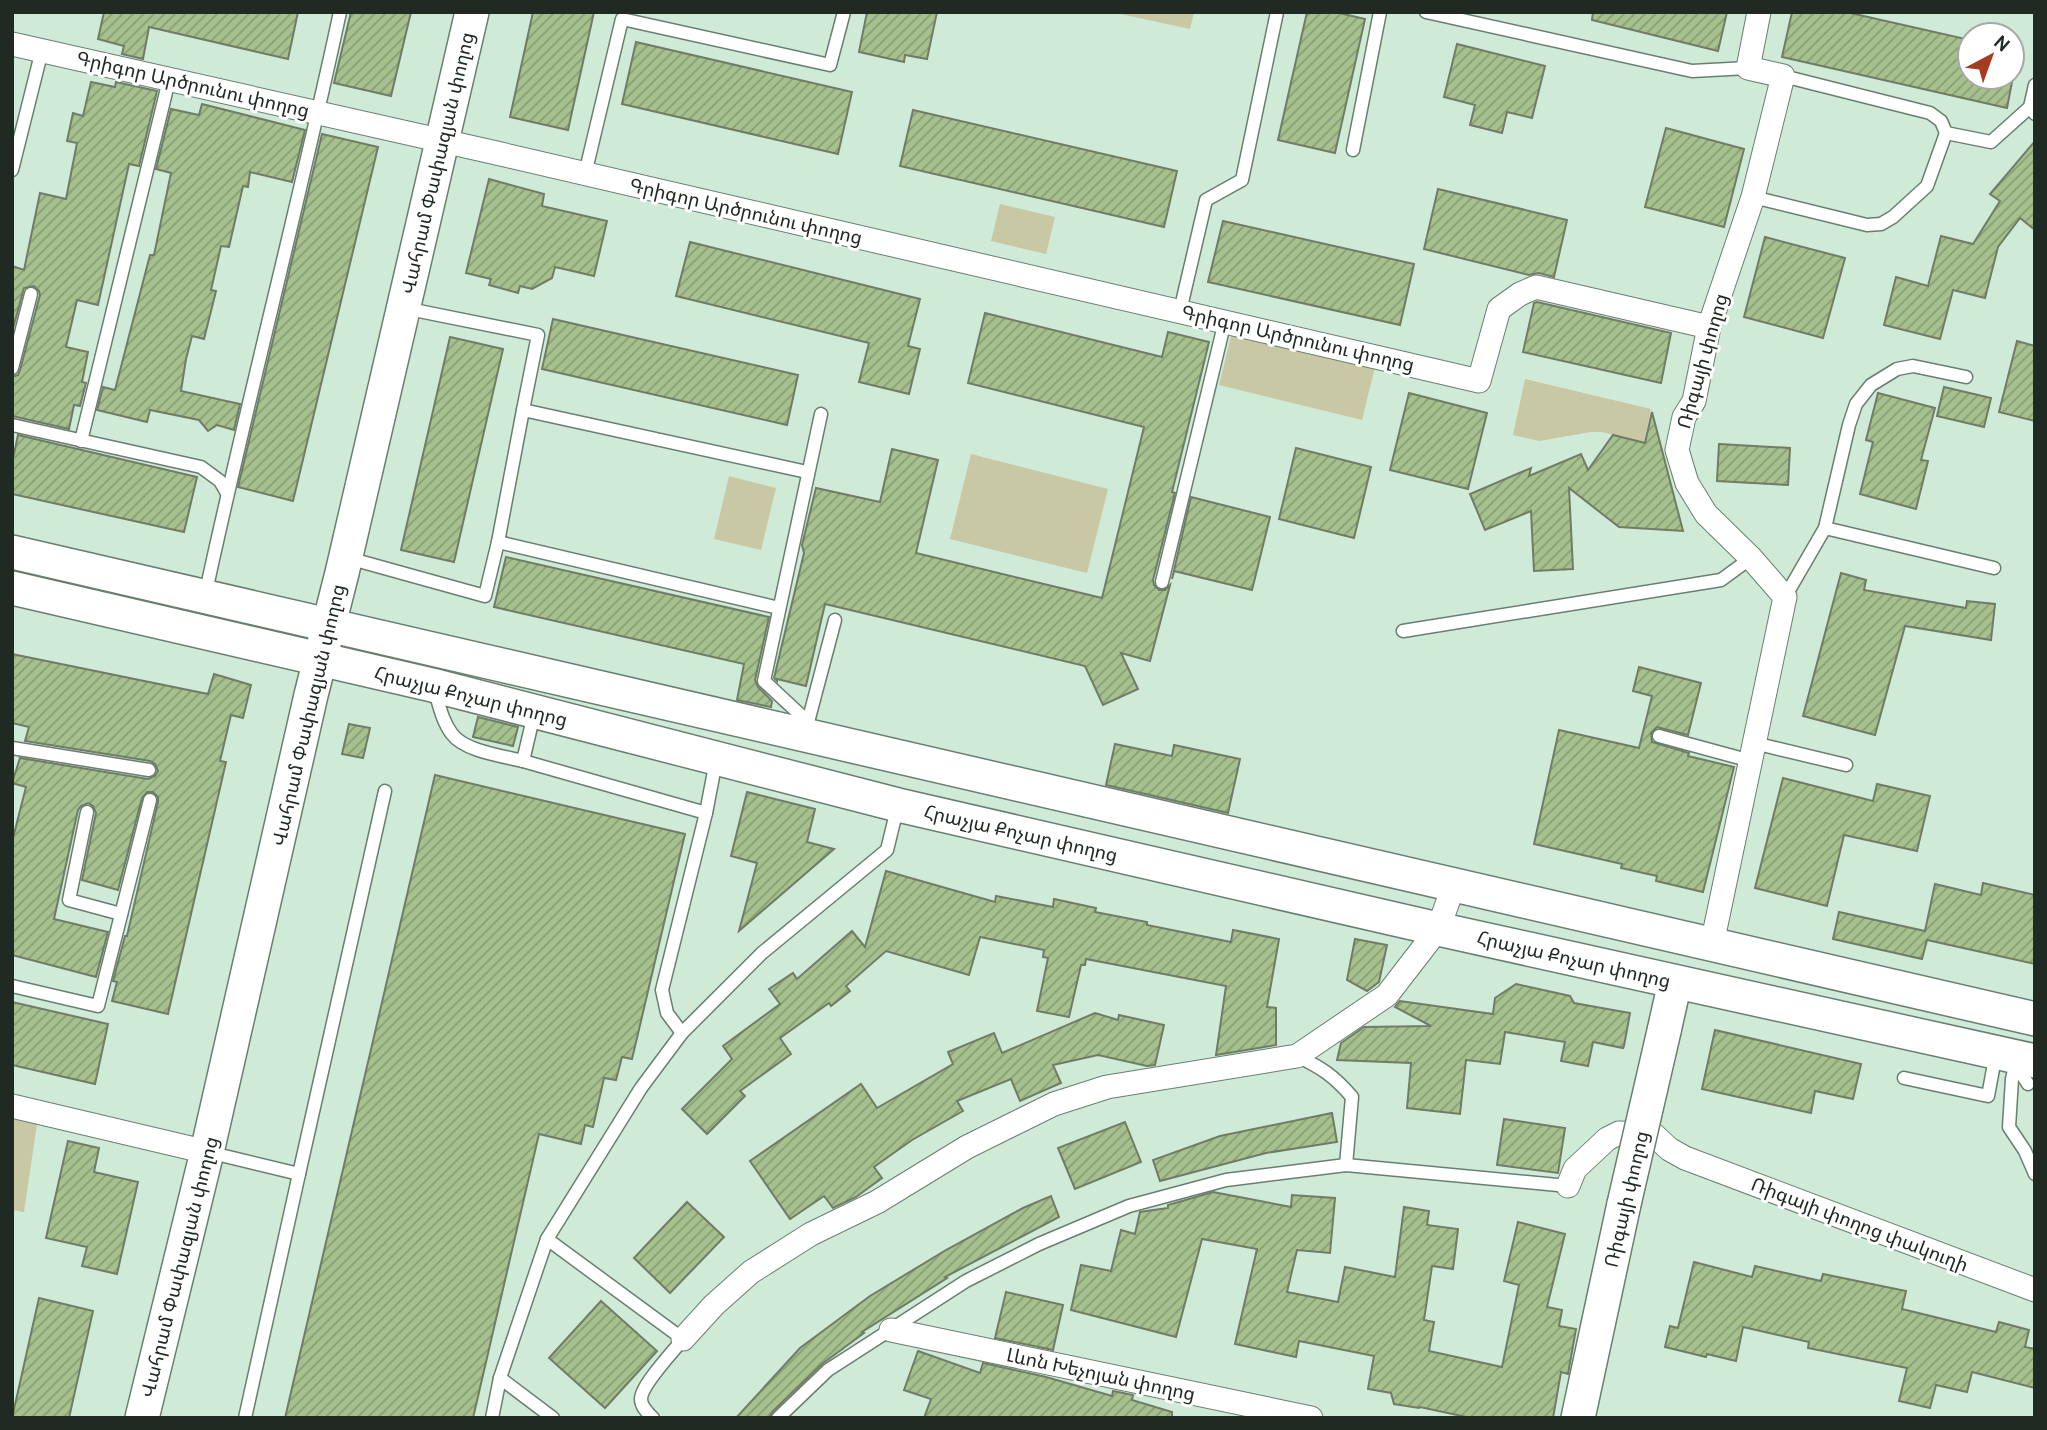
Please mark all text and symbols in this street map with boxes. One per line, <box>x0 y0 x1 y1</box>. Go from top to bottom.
north arrow <box>1956 21 2026 91</box>
street label: Վահրամ Փափազյան փողոց <box>396 30 479 296</box>
text: N <box>1989 30 2014 57</box>
street label: Գրիգոր Արծրունու փողոց <box>74 46 312 123</box>
street label: Գրիգոր Արծրունու փողոց <box>627 173 865 250</box>
street label: Ռիգայի փողոց <box>1672 291 1733 431</box>
street label: Գրիգոր Արծրունու փողոց <box>1179 300 1417 377</box>
street label: Վահրամ Փափազյան փողոց <box>267 582 350 848</box>
street label: Հրաչյա Քոչար փողոց <box>372 661 570 732</box>
street label: Հրաչյա Քոչար փողոց <box>922 800 1120 867</box>
street label: Հրաչյա Քոչար փողոց <box>1475 926 1673 993</box>
street label: Ռիգայի փողոց <box>1600 1129 1653 1270</box>
street label: Վահրամ Փափազյան փողոց <box>136 1134 223 1400</box>
street label: Ռիգայի փողոց փակուղի <box>1748 1172 1972 1277</box>
street label: Լևոն Խեչոյան փողոց <box>1004 1343 1197 1406</box>

